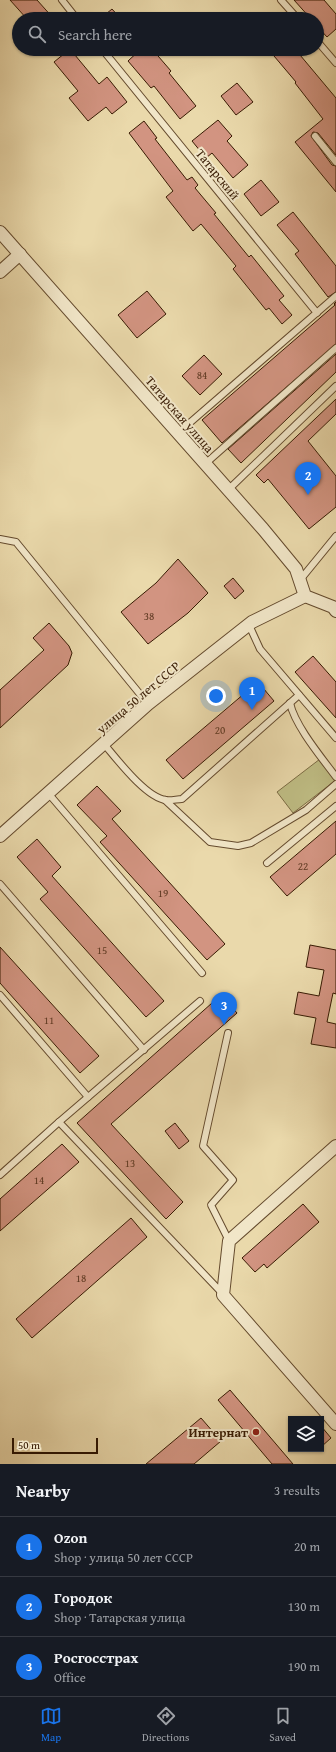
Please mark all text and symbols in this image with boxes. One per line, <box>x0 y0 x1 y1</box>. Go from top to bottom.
search box <box>12 12 324 56</box>
icon: search <box>26 23 48 45</box>
text: Search here <box>58 24 132 45</box>
street label: Татарский <box>191 145 244 204</box>
house number: 84 <box>197 367 207 383</box>
street label: Татарская улица <box>141 372 219 457</box>
pin: 2 <box>295 462 321 495</box>
house number: 38 <box>144 608 154 624</box>
street label: улица 50 лет СССР <box>92 657 184 739</box>
pin: 1 <box>239 677 265 710</box>
your location <box>206 686 226 706</box>
house number: 20 <box>215 722 225 738</box>
house number: 22 <box>298 858 308 874</box>
house number: 19 <box>158 885 168 901</box>
house number: 15 <box>97 942 107 958</box>
pin: 3 <box>211 992 237 1025</box>
house number: 11 <box>44 1012 54 1028</box>
house number: 13 <box>125 1155 135 1171</box>
house number: 14 <box>34 1172 44 1188</box>
house number: 18 <box>76 1270 86 1286</box>
map controls <box>288 1416 324 1452</box>
button: layers <box>288 1416 324 1452</box>
place label: Интернат <box>189 1423 248 1442</box>
marker: Интернат <box>251 1427 261 1437</box>
scale bar <box>12 1436 98 1455</box>
text: 50 m <box>18 1437 40 1453</box>
text: Nearby <box>16 1478 70 1503</box>
text: 3 results <box>274 1481 320 1500</box>
text: Ozon <box>54 1527 87 1548</box>
text: 1 <box>26 1537 32 1556</box>
text: 20 m <box>294 1537 320 1556</box>
text: Shop · улица 50 лет СССР <box>54 1548 193 1567</box>
text: Городок <box>54 1587 112 1608</box>
text: 2 <box>26 1597 32 1616</box>
text: 130 m <box>288 1597 320 1616</box>
text: Shop · Татарская улица <box>54 1608 185 1627</box>
text: Росгосстрах <box>54 1647 138 1668</box>
text: 3 <box>26 1657 32 1676</box>
text: 190 m <box>288 1657 320 1676</box>
text: Office <box>54 1668 86 1687</box>
tab: Map <box>40 1705 62 1745</box>
tab: Directions <box>142 1705 189 1745</box>
tab: Saved <box>269 1705 296 1745</box>

